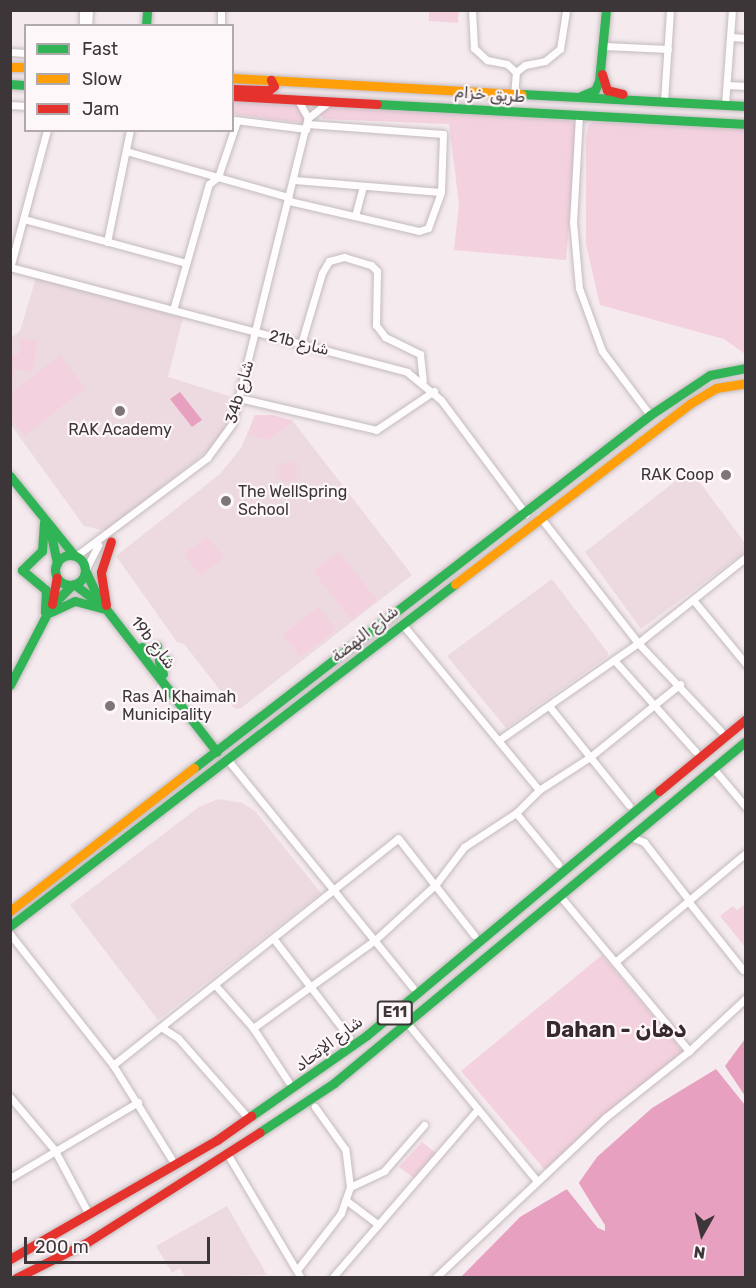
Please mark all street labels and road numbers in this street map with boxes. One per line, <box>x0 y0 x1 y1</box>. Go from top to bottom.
street label: طريق خزام <box>454 83 526 107</box>
street label: 21b شارع <box>267 326 331 360</box>
street label: 34b شارع <box>222 358 258 426</box>
street label: شارع النهضة <box>327 602 403 666</box>
street label: 19b شارع <box>126 613 180 673</box>
road number: E11 <box>376 1001 414 1025</box>
street label: شارع الإتحاد <box>291 1012 367 1076</box>

